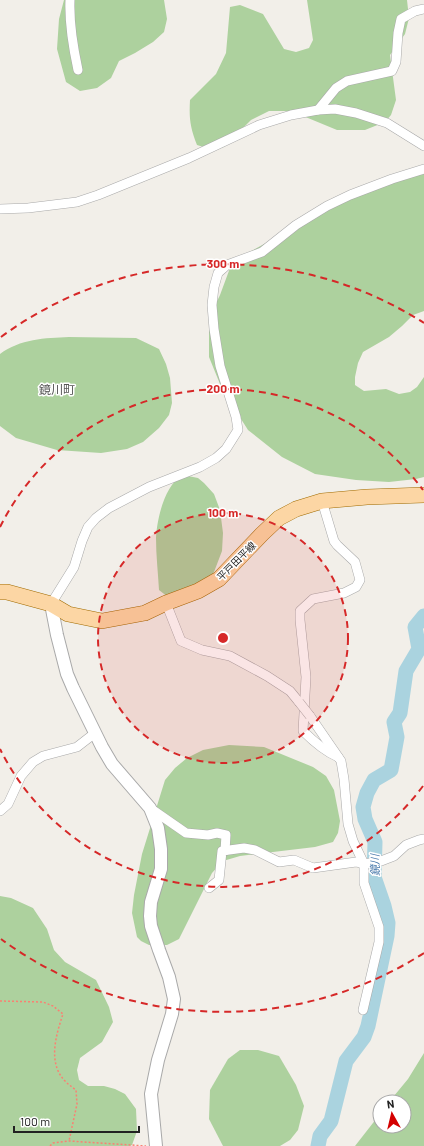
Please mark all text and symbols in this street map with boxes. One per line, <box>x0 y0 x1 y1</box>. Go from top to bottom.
text: 300 m <box>207 256 239 270</box>
text: 200 m <box>207 381 239 395</box>
district label: 鏡川町 <box>39 382 75 396</box>
text: 100 m <box>208 505 238 519</box>
street label: 平戸田平線 <box>214 539 258 583</box>
centre of rings <box>216 631 230 645</box>
water label: 鏡川 <box>368 853 381 876</box>
north arrow <box>372 1094 412 1134</box>
text: N <box>386 1097 395 1111</box>
scale bar <box>14 1108 139 1134</box>
text: 100 m <box>20 1114 50 1128</box>

